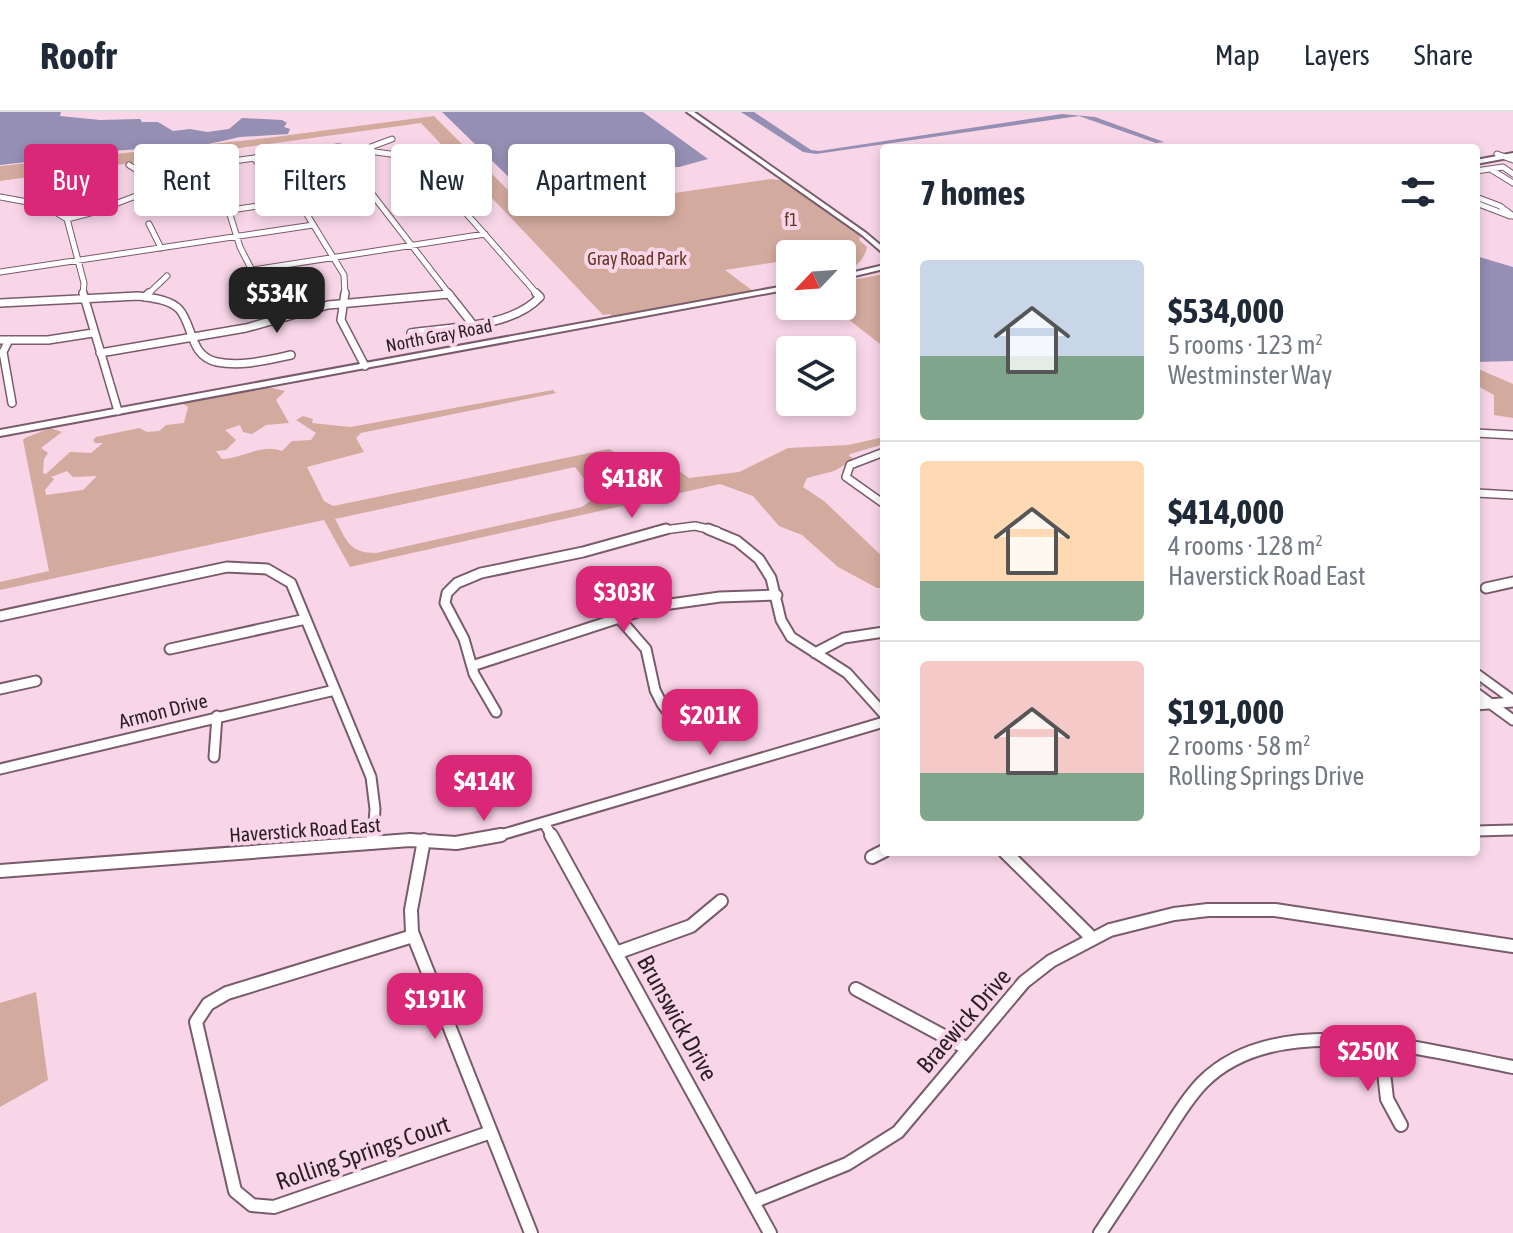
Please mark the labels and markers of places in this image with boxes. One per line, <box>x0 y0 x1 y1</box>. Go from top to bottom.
pin: $534K <box>221 267 333 335</box>
pin: $418K <box>576 452 688 520</box>
pin: $303K <box>568 566 680 634</box>
pin: $201K <box>654 689 766 757</box>
pin: $414K <box>428 755 540 823</box>
pin: $191K <box>379 973 491 1041</box>
pin: $250K <box>1312 1025 1424 1093</box>

